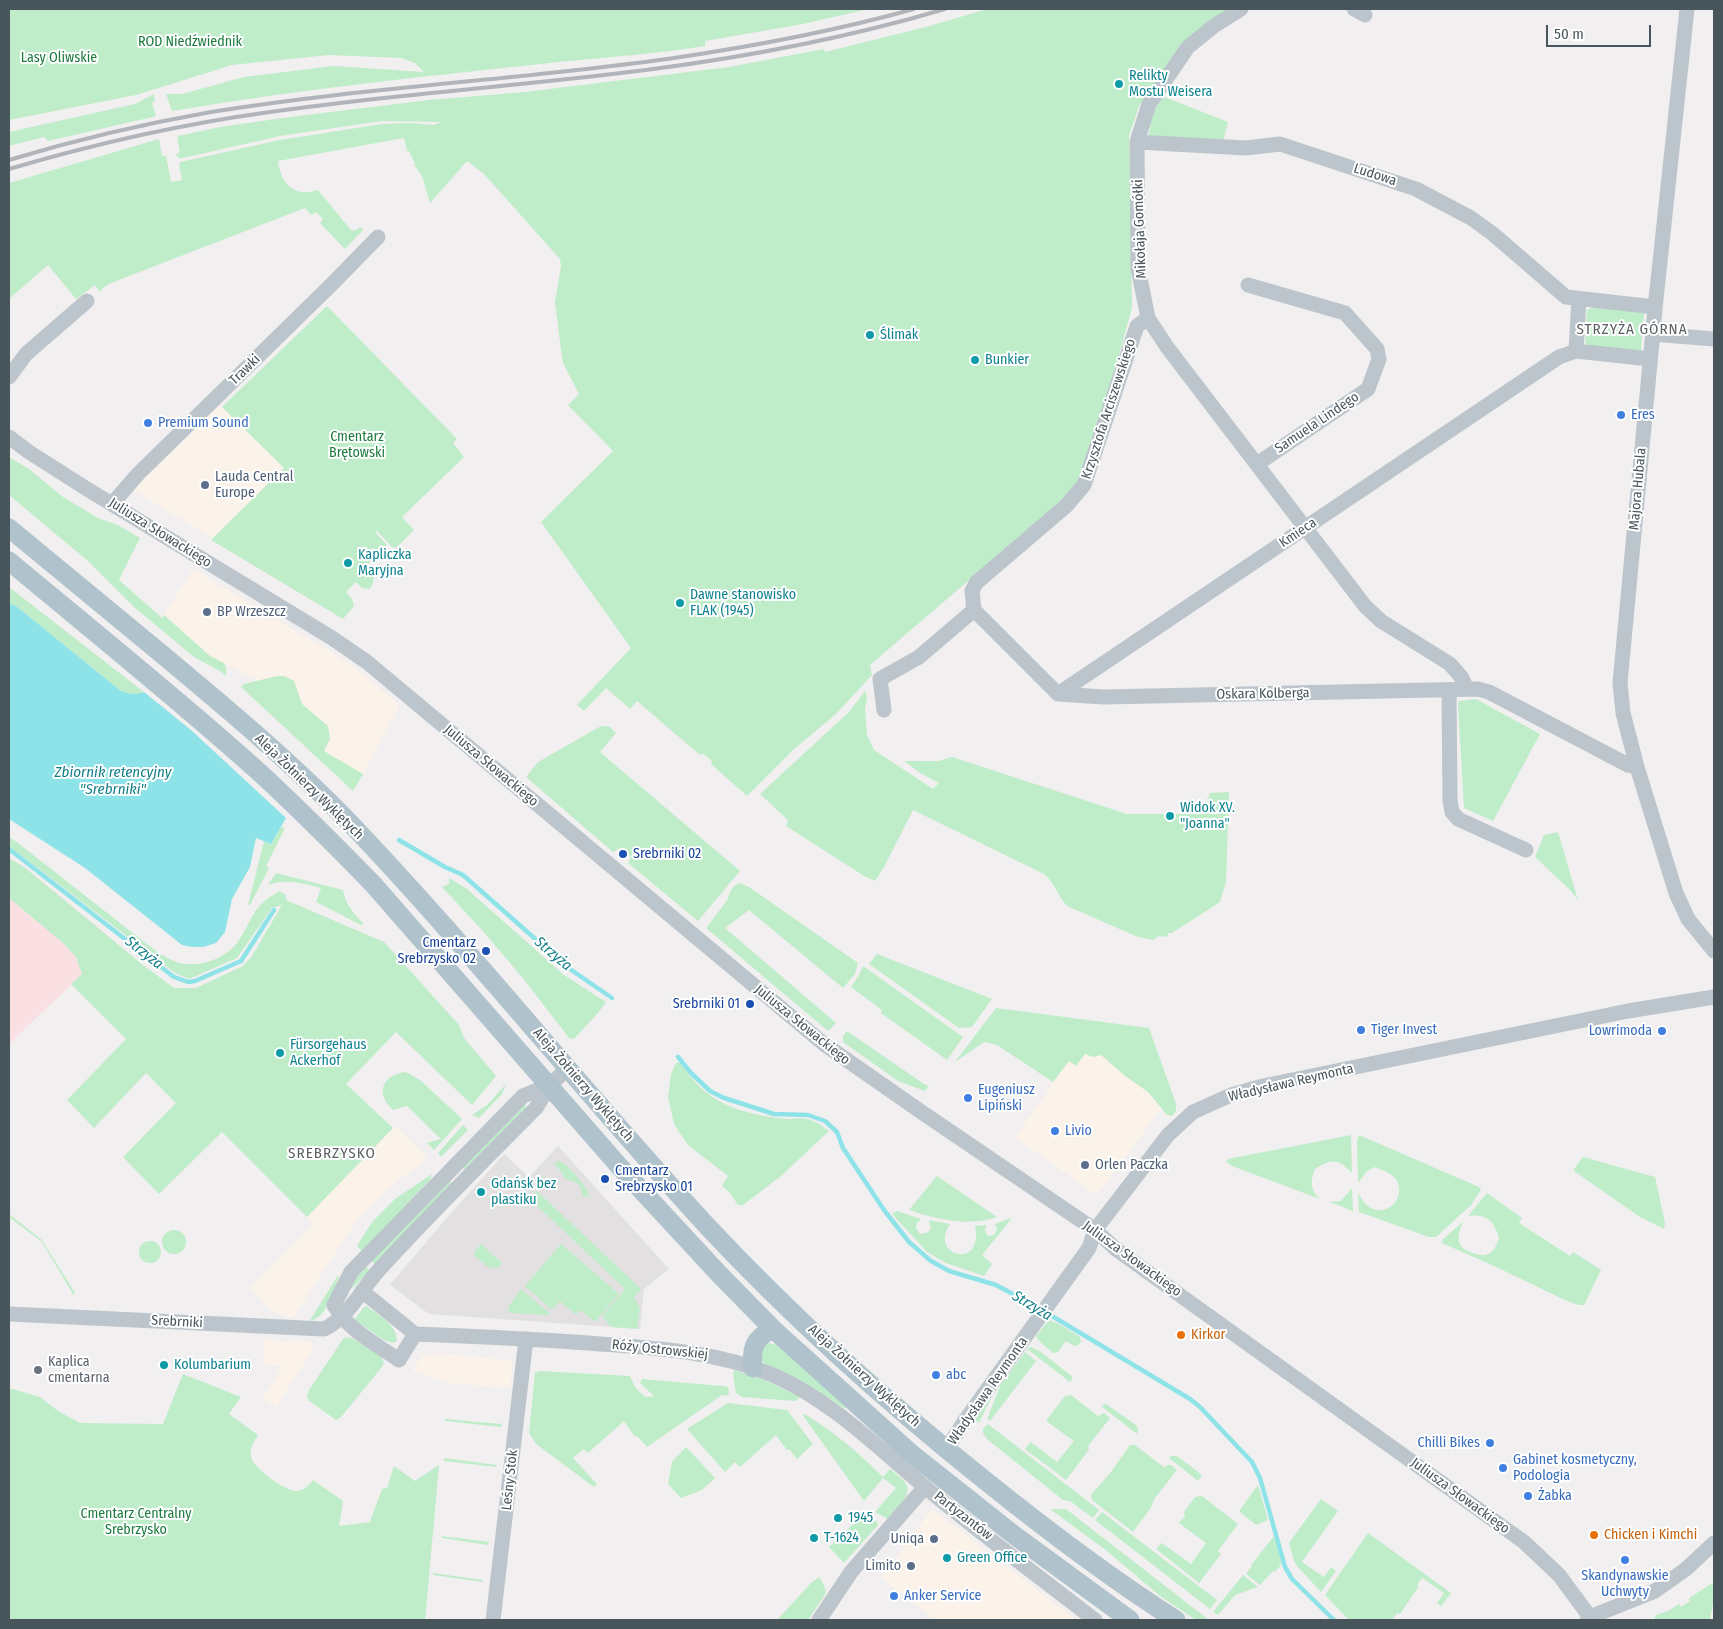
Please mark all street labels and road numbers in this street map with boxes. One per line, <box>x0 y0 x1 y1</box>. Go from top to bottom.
street label: Ludowa <box>1351 160 1399 190</box>
street label: Mikołaja Gomółki <box>1130 179 1150 279</box>
street label: Krzysztofa Arciszewskiego <box>1078 337 1140 481</box>
street label: Trawki <box>226 351 264 389</box>
street label: Samuela Lindego <box>1272 389 1362 457</box>
street label: Majora Hubala <box>1626 447 1650 531</box>
street label: Juliusza Słowackiego <box>106 495 214 571</box>
street label: Kmieca <box>1276 514 1320 552</box>
street label: Oskara Kolberga <box>1216 685 1310 703</box>
street label: Juliusza Słowackiego <box>440 722 542 810</box>
street label: Aleja Żołnierzy Wyklętych <box>251 731 367 843</box>
street label: Juliusza Słowackiego <box>751 981 853 1069</box>
street label: Aleja Żołnierzy Wyklętych <box>529 1025 637 1145</box>
street label: Władysława Reymonta <box>1227 1060 1355 1106</box>
street label: Juliusza Słowackiego <box>1079 1218 1185 1300</box>
street label: Srebrniki <box>151 1312 203 1332</box>
street label: Aleja Żołnierzy Wyklętych <box>805 1321 923 1431</box>
street label: Władysława Reymonta <box>944 1334 1032 1448</box>
street label: Róży Ostrowskiej <box>611 1337 709 1363</box>
street label: Leśny Stok <box>498 1449 522 1511</box>
street label: Juliusza Słowackiego <box>1407 1455 1513 1537</box>
street label: Partyzantów <box>930 1488 996 1544</box>

